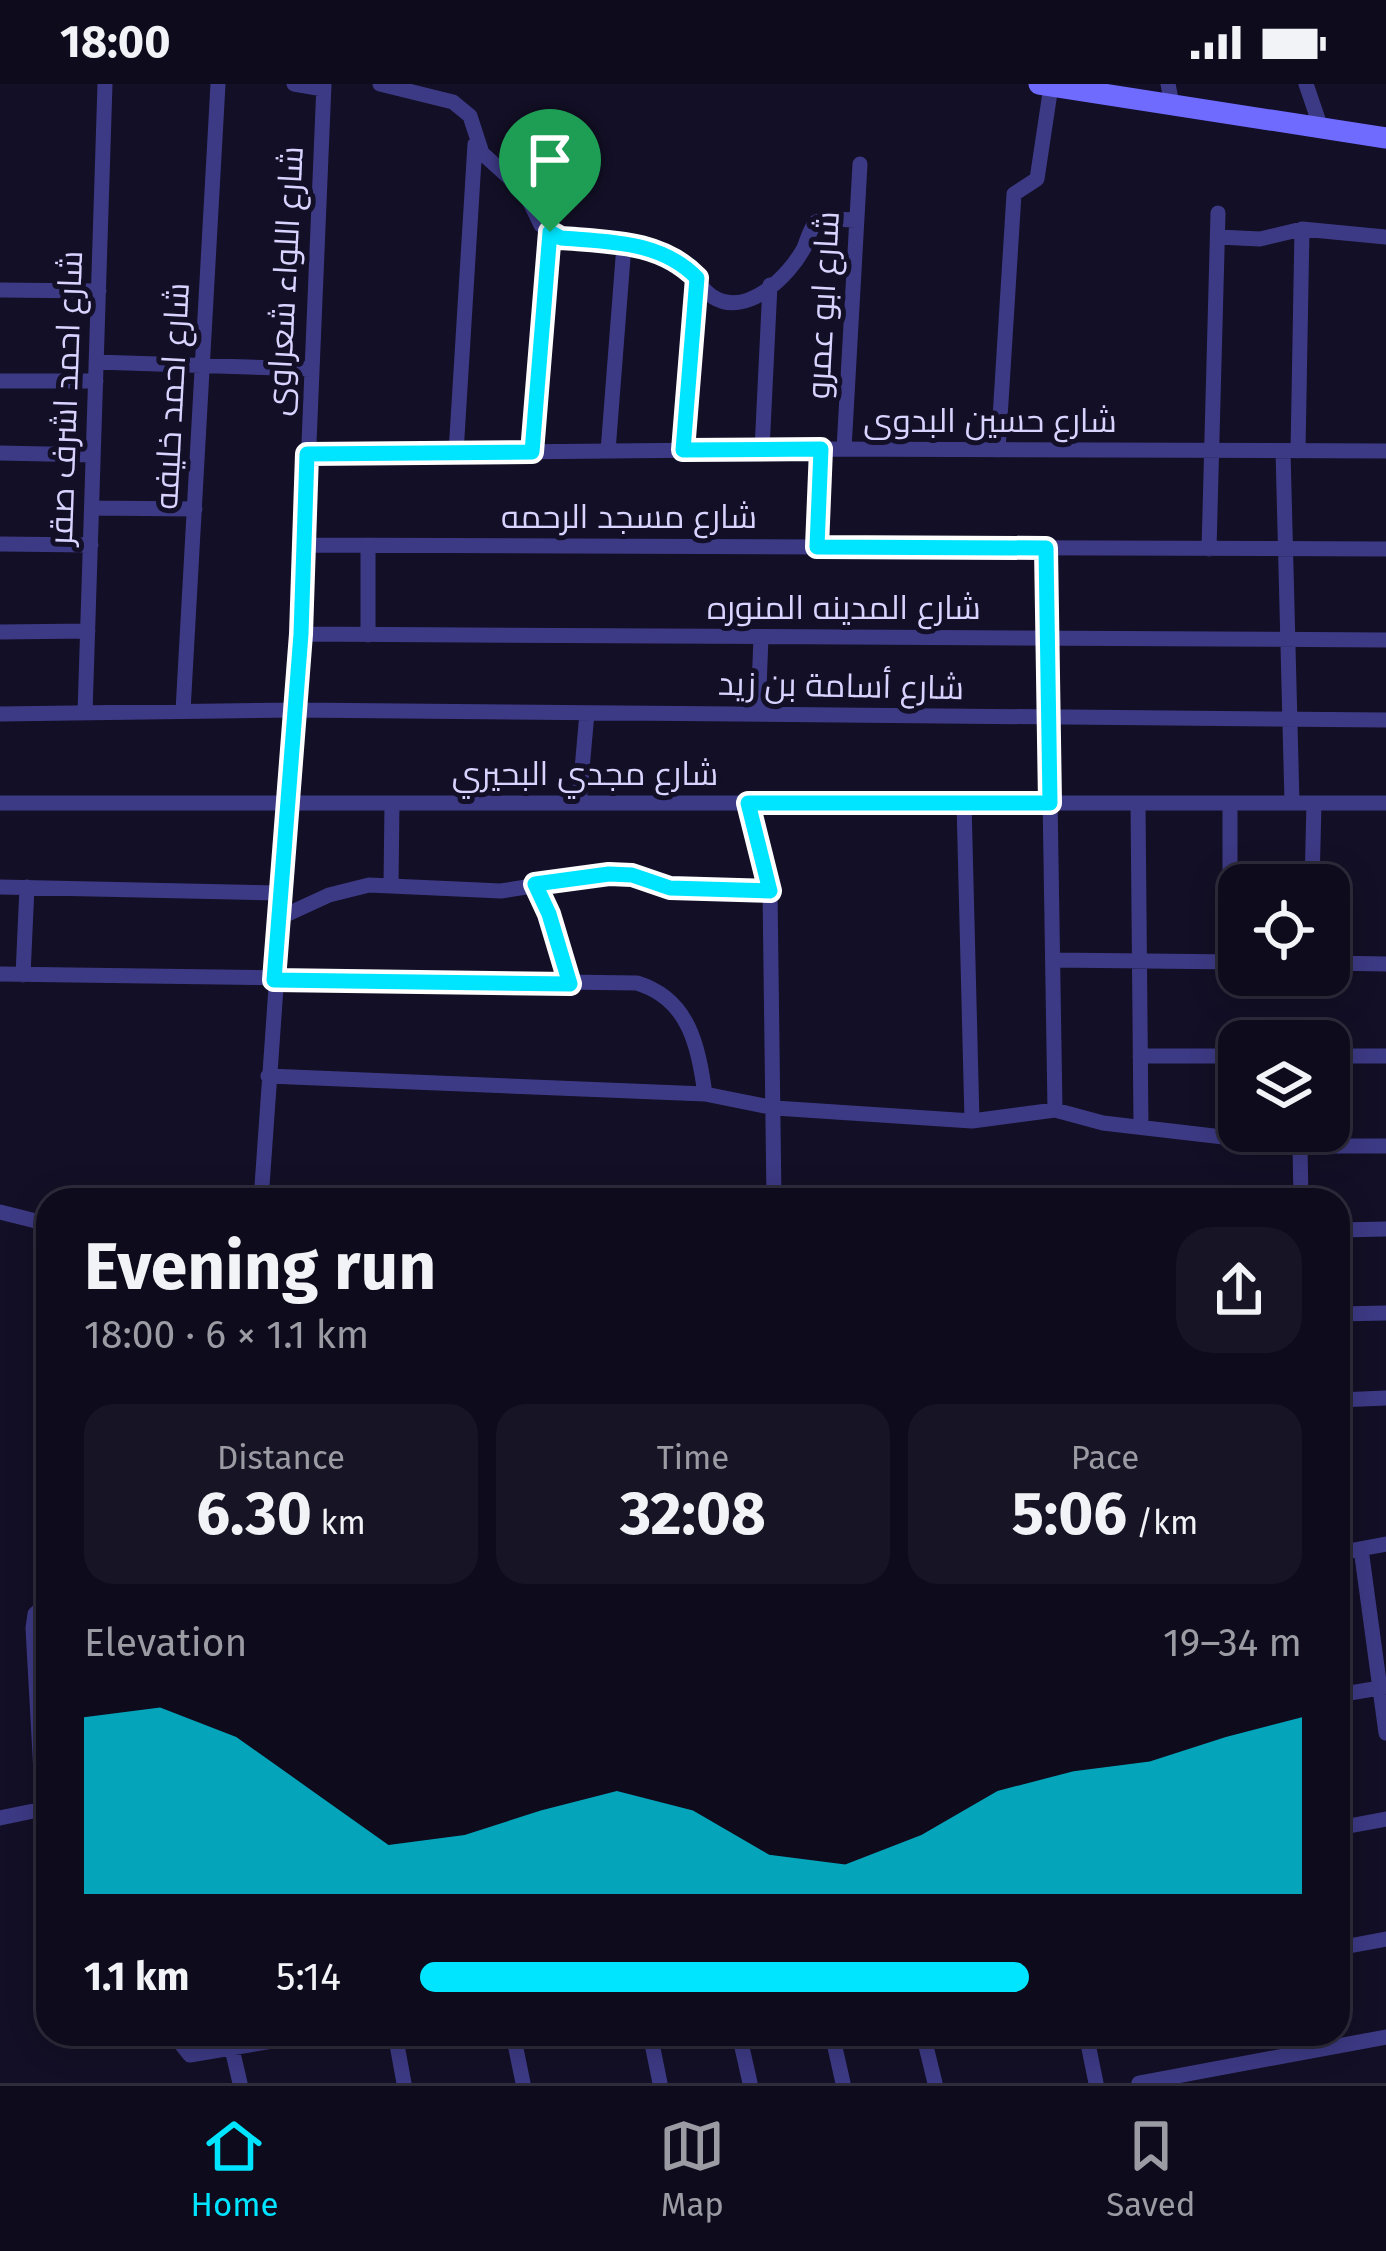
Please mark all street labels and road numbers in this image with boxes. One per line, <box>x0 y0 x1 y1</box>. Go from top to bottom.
street label: شارع اللواء شعراوى <box>258 145 314 417</box>
street label: شارع ابو عمرو <box>798 210 850 400</box>
street label: شارع احمد اشرف صقر <box>41 250 93 548</box>
street label: شارع احمد خليفه <box>146 282 200 510</box>
street label: شارع حسين البدوى <box>863 401 1117 443</box>
street label: شارع مسجد الرحمه <box>501 497 757 539</box>
street label: شارع المدينه المنوره <box>707 588 981 630</box>
street label: شارع أسامة بن زيد <box>718 663 964 710</box>
street label: شارع مجدي البحيري <box>452 754 718 799</box>

